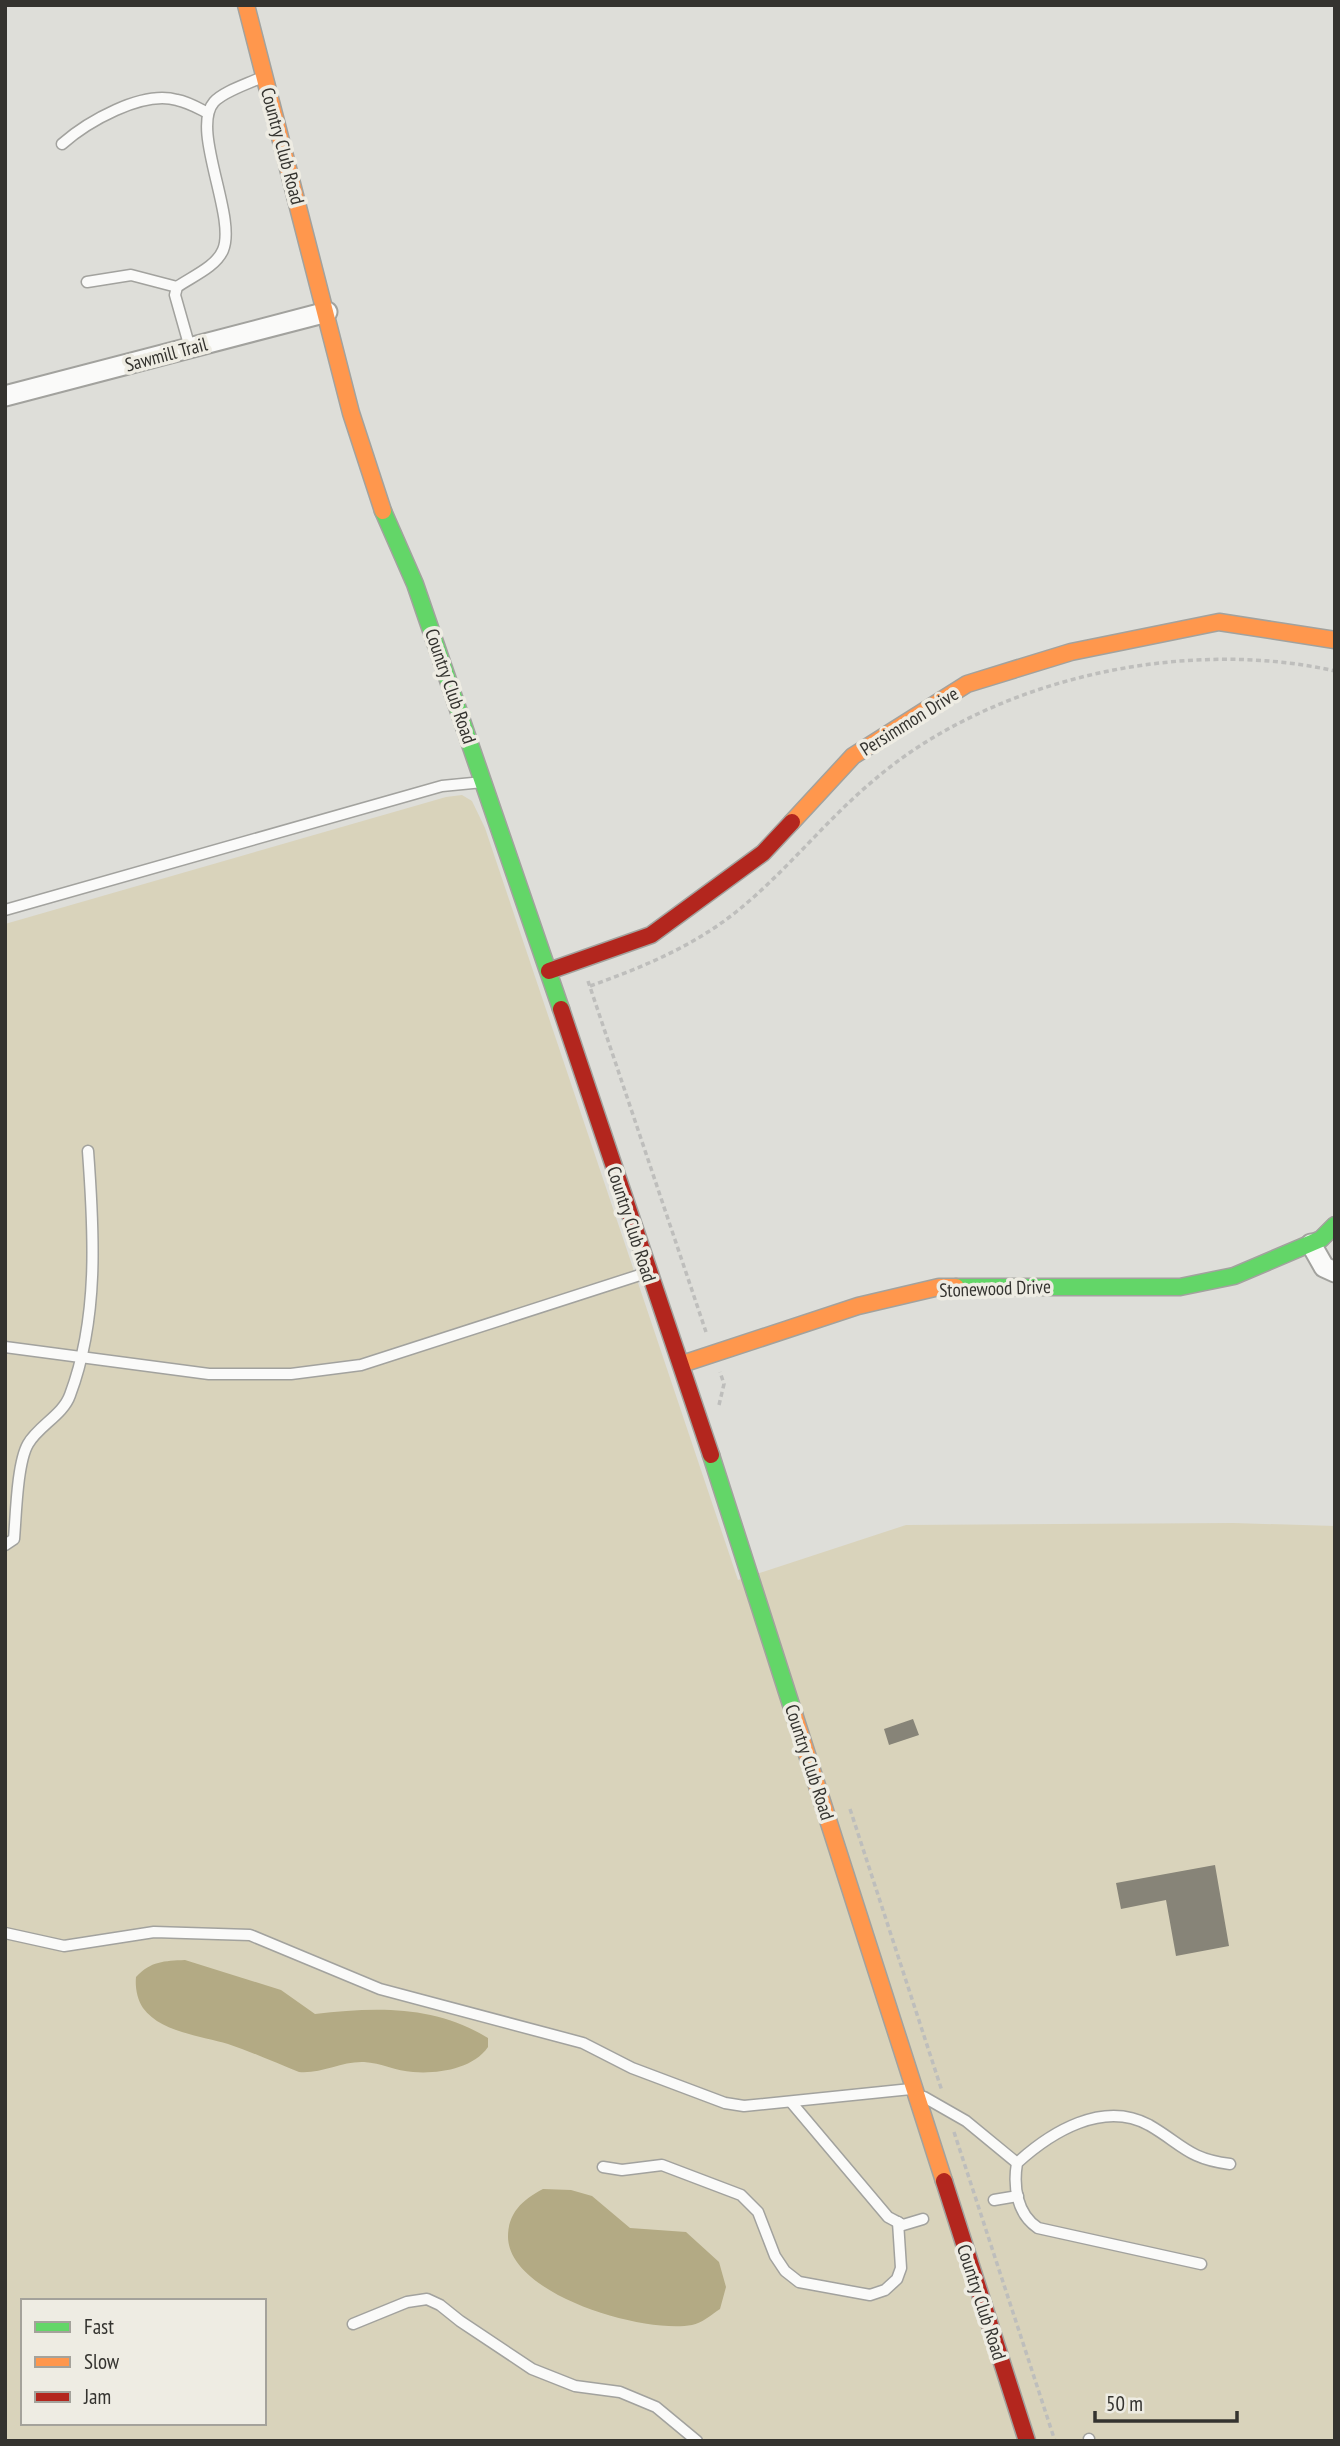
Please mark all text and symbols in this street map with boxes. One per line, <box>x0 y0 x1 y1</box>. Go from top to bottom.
street label: Country Club Road <box>256 85 310 207</box>
street label: Sawmill Trail <box>122 331 210 376</box>
street label: Country Club Road <box>420 625 482 747</box>
street label: Persimmon Drive <box>855 681 963 761</box>
street label: Country Club Road <box>602 1163 662 1285</box>
street label: Stonewood Drive <box>939 1274 1051 1302</box>
street label: Country Club Road <box>780 1701 840 1823</box>
street label: Country Club Road <box>952 2241 1012 2363</box>
legend <box>21 2299 266 2425</box>
text: Fast <box>84 2313 114 2340</box>
text: Slow <box>84 2348 120 2375</box>
scale bar <box>1095 2380 1237 2424</box>
text: Jam <box>83 2383 111 2410</box>
text: 50 m <box>1106 2390 1143 2417</box>

